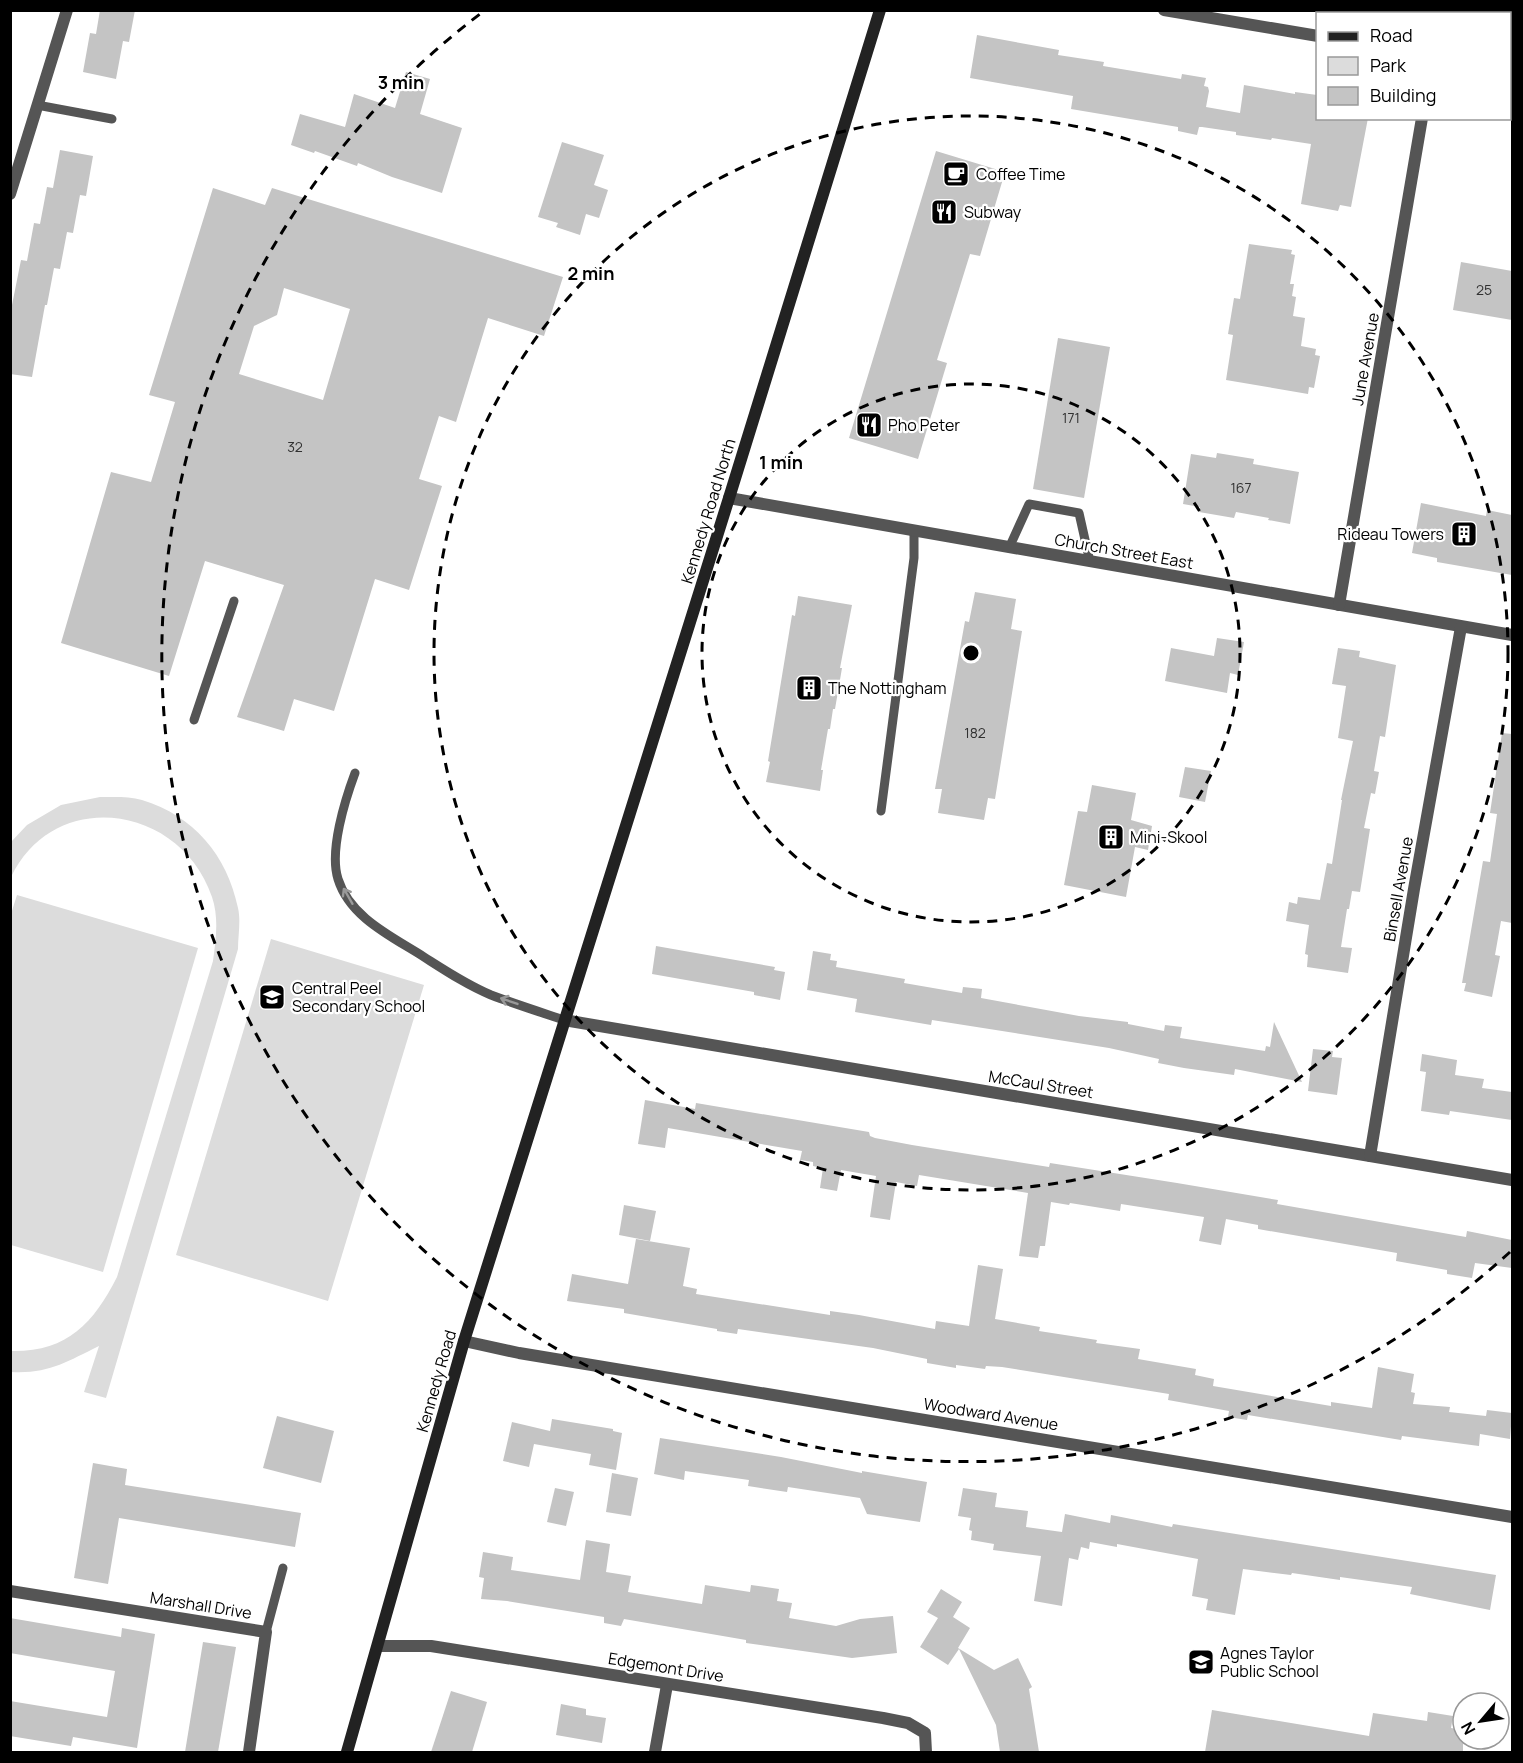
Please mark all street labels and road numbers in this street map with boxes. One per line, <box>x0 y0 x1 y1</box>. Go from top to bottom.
street label: June Avenue <box>1346 311 1384 407</box>
street label: Kennedy Road North <box>675 436 741 586</box>
street label: Church Street East <box>1053 528 1195 574</box>
street label: Binsell Avenue <box>1378 835 1418 943</box>
street label: McCaul Street <box>987 1065 1095 1103</box>
street label: Kennedy Road <box>411 1327 461 1435</box>
street label: Woodward Avenue <box>922 1392 1060 1436</box>
street label: Marshall Drive <box>149 1586 253 1624</box>
street label: Edgemont Drive <box>607 1647 725 1687</box>

